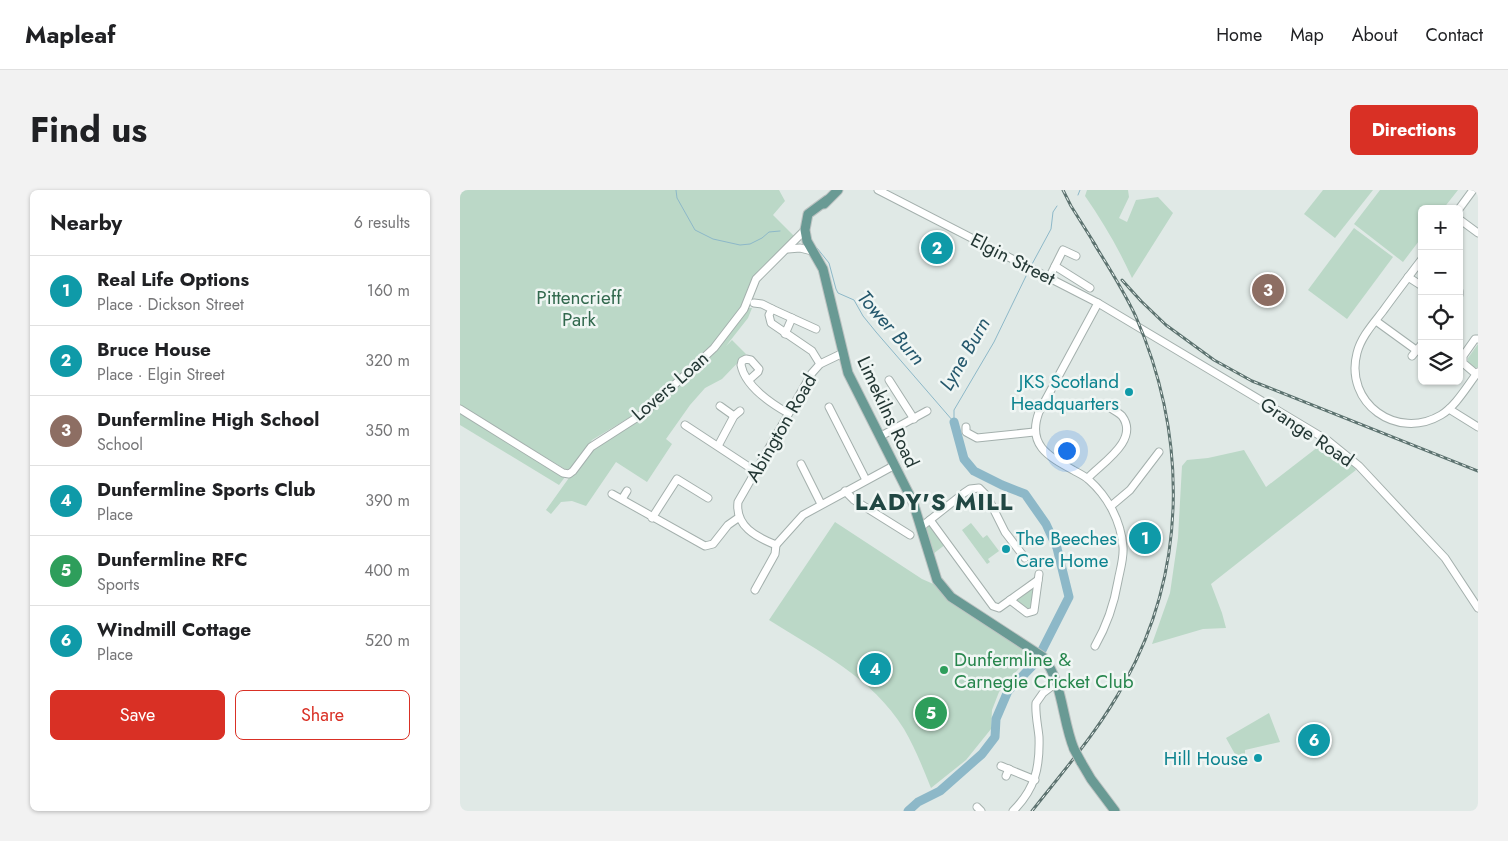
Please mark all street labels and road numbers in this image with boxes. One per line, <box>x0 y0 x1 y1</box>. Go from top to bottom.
street label: Elgin Street <box>966 226 1060 292</box>
street label: Lovers Loan <box>626 345 714 427</box>
street label: Limekilns Road <box>850 352 926 472</box>
street label: Abington Road <box>739 369 823 487</box>
street label: Grange Road <box>1255 391 1359 473</box>

